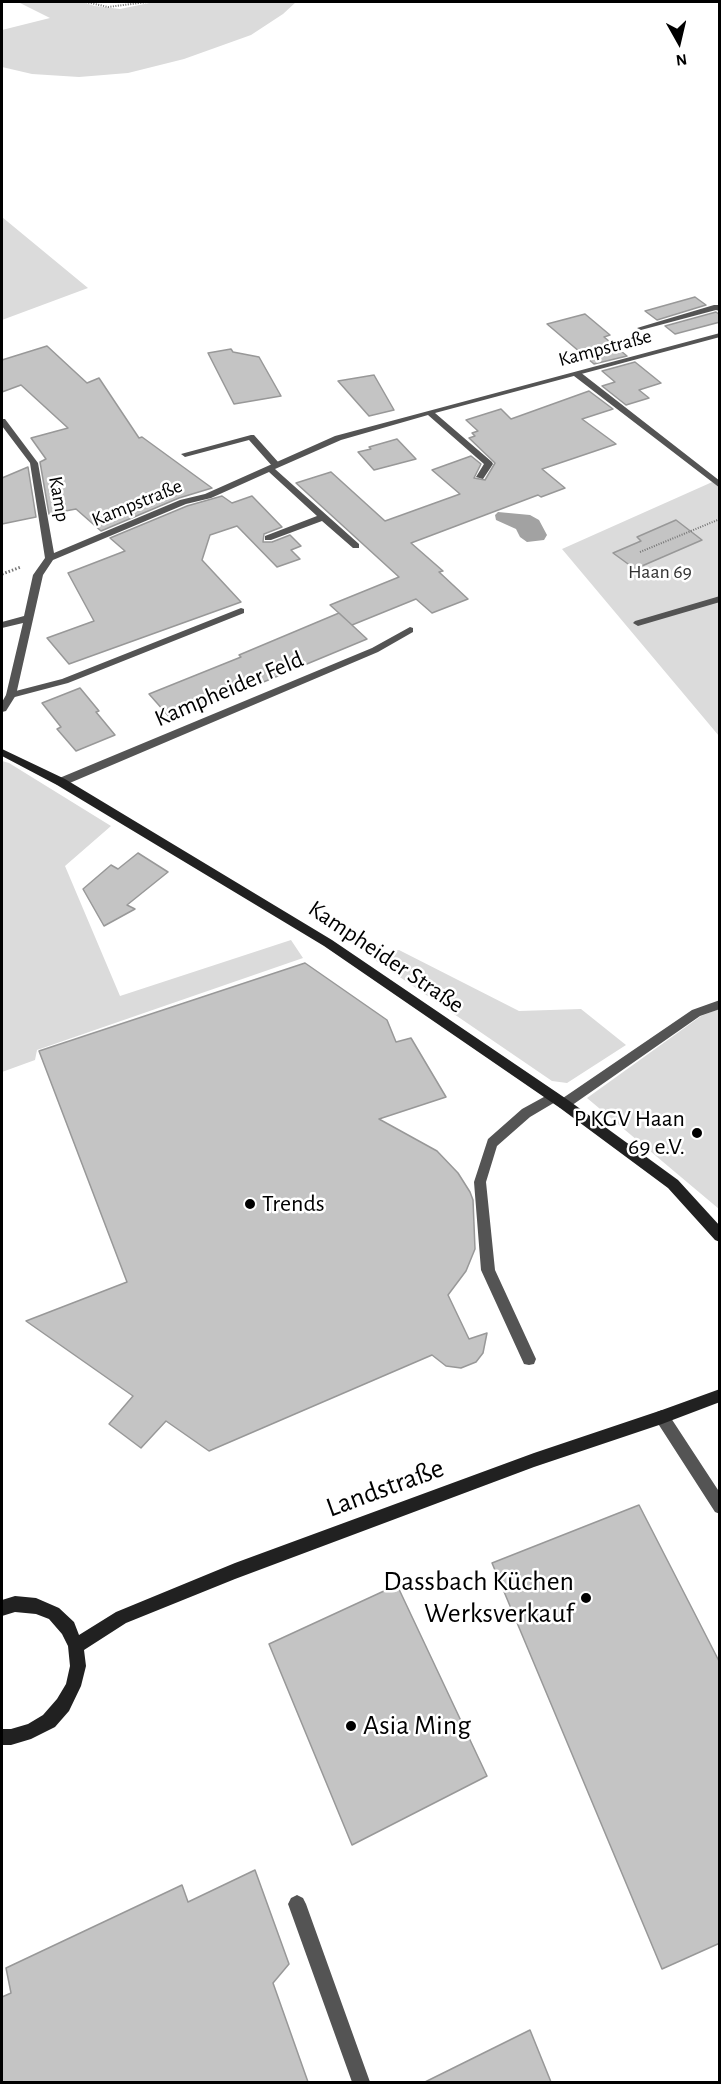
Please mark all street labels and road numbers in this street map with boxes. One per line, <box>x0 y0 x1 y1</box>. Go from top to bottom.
street label: Kampstraße <box>556 324 654 372</box>
street label: Kamp <box>43 474 75 524</box>
street label: Kampstraße <box>88 474 186 532</box>
street label: Kampheider Feld <box>150 645 308 733</box>
street label: Kampheider Straße <box>303 894 469 1020</box>
street label: Landstraße <box>322 1451 448 1525</box>

